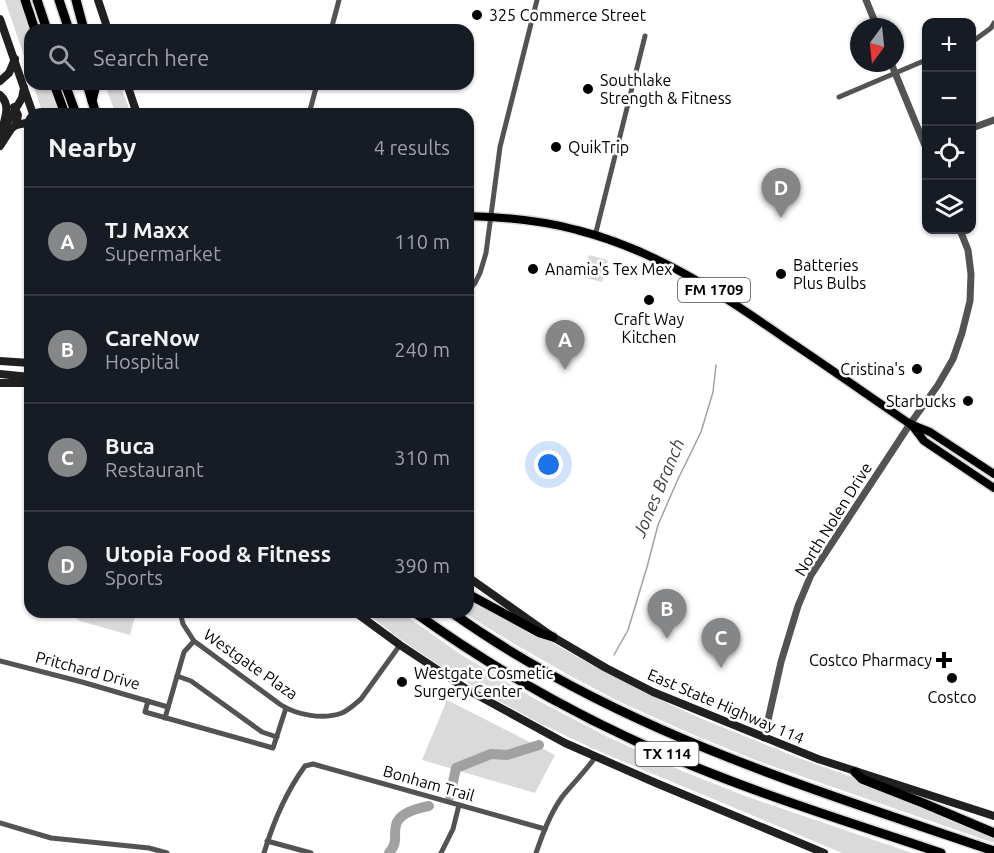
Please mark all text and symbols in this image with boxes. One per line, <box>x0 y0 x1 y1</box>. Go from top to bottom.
place label: 325 Commerce Street <box>489 6 647 24</box>
marker: 325 Commerce Street <box>470 8 484 22</box>
north arrow <box>850 18 904 72</box>
map controls <box>922 18 976 234</box>
button: + <box>922 18 976 72</box>
search box <box>24 24 474 90</box>
icon: search <box>45 41 78 74</box>
text: Search here <box>93 45 209 70</box>
place label: Southlake Strength & Fitness <box>600 71 732 107</box>
button: − <box>922 72 976 126</box>
marker: Southlake Strength & Fitness <box>581 82 595 96</box>
button: locate <box>922 126 976 180</box>
text: Nearby <box>48 133 136 162</box>
text: 4 results <box>374 136 450 159</box>
place label: QuikTrip <box>568 138 629 156</box>
marker: QuikTrip <box>549 140 563 154</box>
pin: D <box>762 168 800 218</box>
button: layers <box>922 180 976 234</box>
text: TJ Maxx <box>105 217 189 242</box>
text: A <box>60 230 75 253</box>
text: 110 m <box>394 230 450 253</box>
text: Supermarket <box>105 242 221 265</box>
place label: Batteries Plus Bulbs <box>793 256 866 292</box>
place label: Anamia's Tex Mex <box>545 260 672 278</box>
marker: Anamia's Tex Mex <box>526 262 540 276</box>
marker: Batteries Plus Bulbs <box>774 267 788 281</box>
road number: FM 1709 <box>678 278 750 302</box>
marker: Craft Way Kitchen <box>642 293 656 307</box>
place label: Craft Way Kitchen <box>614 310 685 346</box>
pin: A <box>546 320 584 370</box>
text: CareNow <box>105 325 199 350</box>
text: B <box>61 338 74 361</box>
text: 240 m <box>394 338 450 361</box>
text: Hospital <box>105 350 179 373</box>
place label: Cristina's <box>840 360 905 378</box>
marker: Cristina's <box>910 362 924 376</box>
place label: Starbucks <box>886 392 956 410</box>
marker: Starbucks <box>961 394 975 408</box>
text: Buca <box>105 433 155 458</box>
water label: Jones Branch <box>628 435 688 541</box>
text: C <box>61 446 74 469</box>
text: 310 m <box>394 446 450 469</box>
your location <box>534 450 563 479</box>
text: Restaurant <box>105 458 204 481</box>
street label: North Nolen Drive <box>791 459 875 579</box>
text: Utopia Food & Fitness <box>105 541 331 566</box>
text: D <box>60 554 75 577</box>
text: 390 m <box>394 554 450 577</box>
text: Sports <box>105 566 163 589</box>
pin: B <box>648 590 686 639</box>
pin: C <box>702 618 740 668</box>
street label: Westgate Plaza <box>201 625 301 703</box>
street label: Pritchard Drive <box>34 647 142 693</box>
place label: Costco Pharmacy <box>809 651 932 669</box>
marker: Costco Pharmacy <box>937 653 951 667</box>
place label: Westgate Cosmetic Surgery Center <box>414 664 554 700</box>
street label: East State Highway 114 <box>645 665 807 747</box>
marker: Costco <box>945 671 959 685</box>
marker: Westgate Cosmetic Surgery Center <box>395 675 409 689</box>
place label: Costco <box>927 688 977 706</box>
road number: TX 114 <box>636 742 698 766</box>
street label: Bonham Trail <box>381 761 477 805</box>

